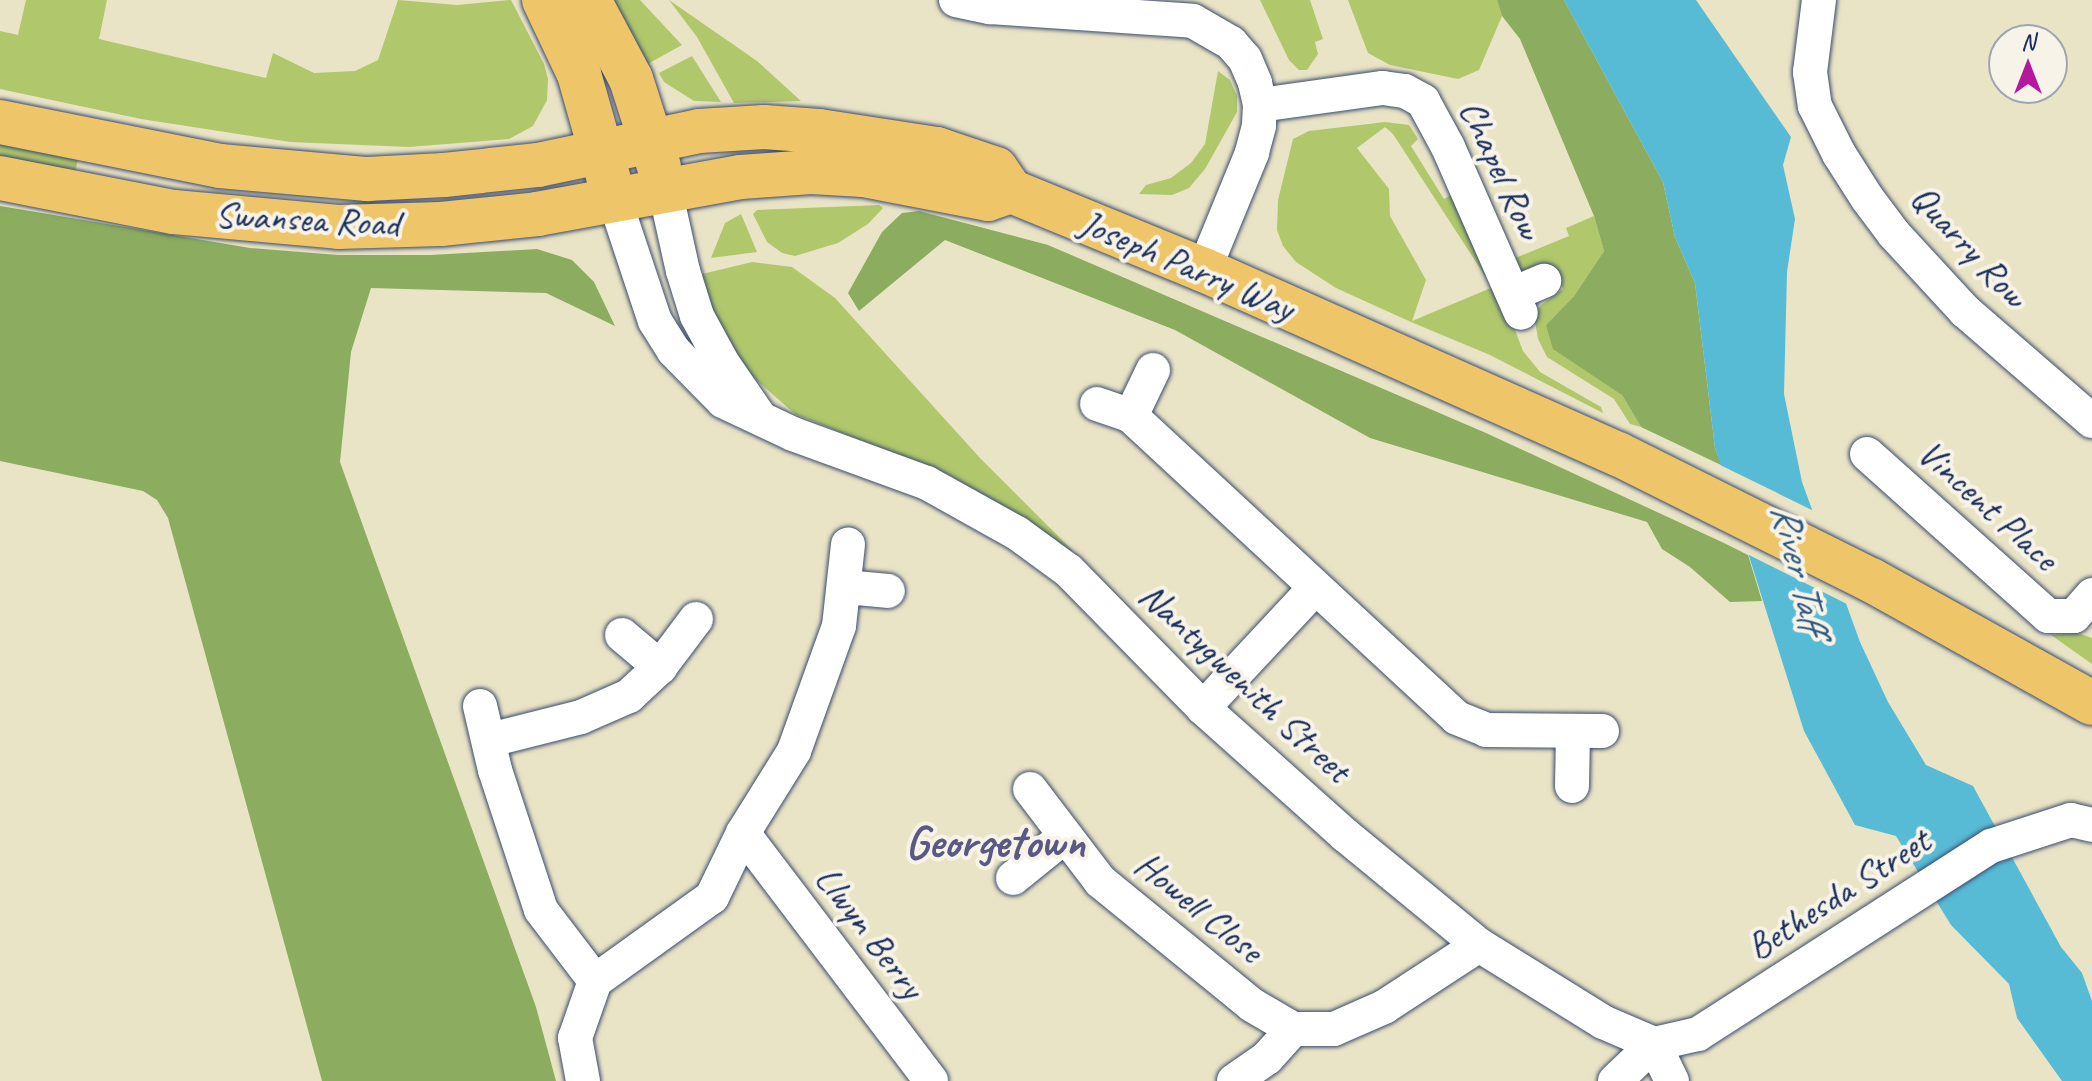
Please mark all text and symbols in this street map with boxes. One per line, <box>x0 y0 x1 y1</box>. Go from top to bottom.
north arrow <box>1988 24 2068 104</box>
text: N <box>2021 28 2035 56</box>
street label: Chapel Row <box>1449 93 1553 245</box>
street label: Quarry Row <box>1901 175 2037 317</box>
street label: Swansea Road <box>214 191 400 247</box>
street label: Joseph Parry Way <box>1073 199 1301 331</box>
street label: Vincent Place <box>1908 430 2068 580</box>
water label: River Taff <box>1761 498 1839 638</box>
street label: Nantygwenith Street <box>1129 572 1361 792</box>
district label: Georgetown <box>905 814 1085 870</box>
street label: Bethesda Street <box>1738 818 1938 970</box>
street label: Howell Close <box>1126 842 1272 972</box>
street label: Llwyn Berry <box>805 857 935 1007</box>

